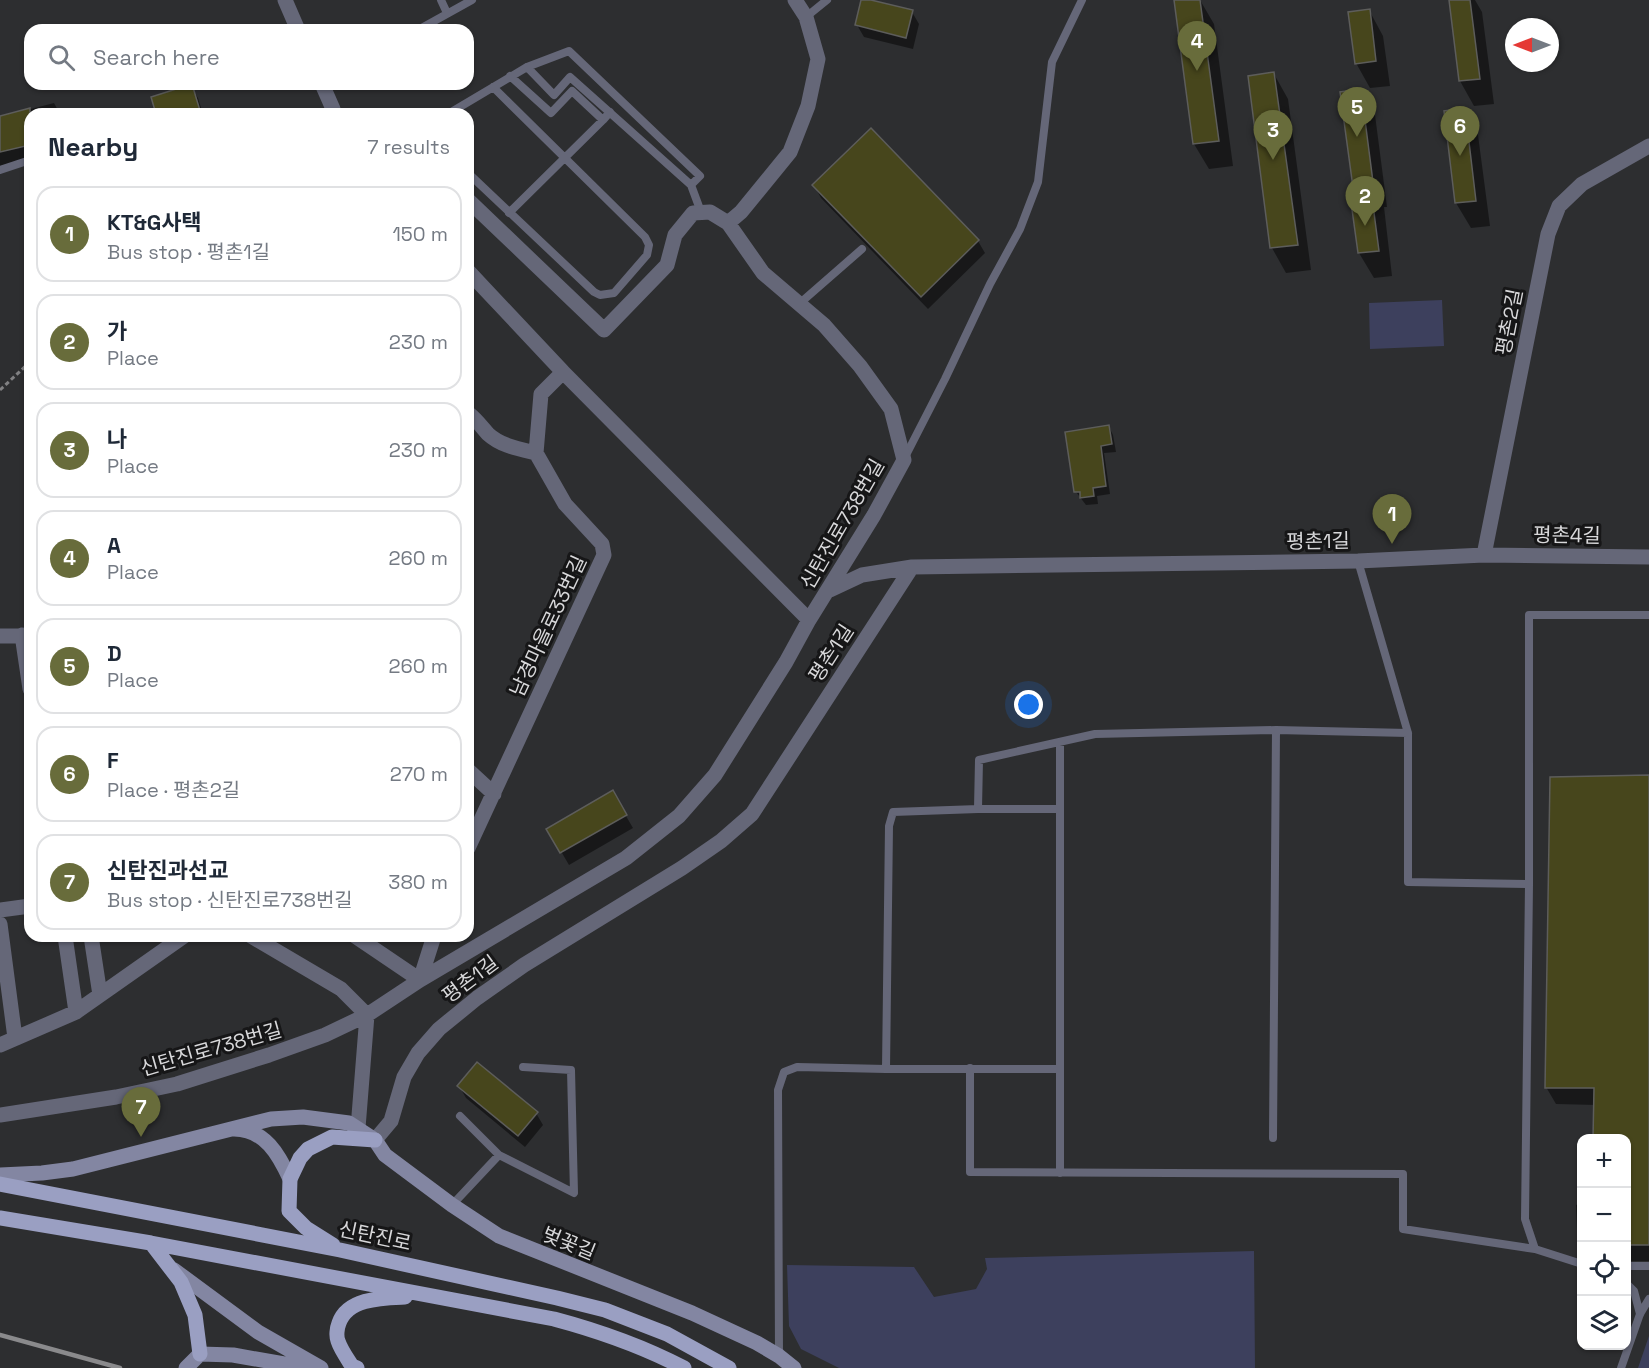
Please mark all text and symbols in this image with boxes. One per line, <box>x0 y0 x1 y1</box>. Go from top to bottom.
north arrow <box>1505 18 1559 72</box>
pin: 4 <box>1178 22 1216 71</box>
search box <box>24 24 474 90</box>
icon: search <box>45 41 78 74</box>
text: Search here <box>93 43 220 71</box>
pin: 5 <box>1338 88 1376 137</box>
pin: 6 <box>1440 106 1480 156</box>
pin: 3 <box>1254 110 1292 160</box>
text: Nearby <box>48 130 138 164</box>
text: 7 results <box>367 134 450 160</box>
pin: 2 <box>1346 176 1384 226</box>
text: KT&G사택 <box>107 208 202 236</box>
text: 1 <box>65 221 74 247</box>
text: 150 m <box>393 221 448 247</box>
text: Bus stop · 평촌1길 <box>107 239 270 265</box>
street label: 평촌2길 <box>1490 287 1528 357</box>
text: 가 <box>107 317 127 345</box>
text: 2 <box>64 329 75 355</box>
text: 230 m <box>389 329 448 355</box>
text: Place <box>107 345 159 371</box>
text: 나 <box>107 425 127 453</box>
text: 3 <box>63 437 76 463</box>
text: 230 m <box>389 437 448 463</box>
text: Place <box>107 453 159 479</box>
street label: 신탄진로738번길 <box>794 454 890 594</box>
pin: 1 <box>1372 494 1412 544</box>
street label: 평촌4길 <box>1533 521 1601 549</box>
street label: 평촌1길 <box>1286 527 1350 555</box>
text: A <box>107 531 121 559</box>
text: 4 <box>63 545 76 571</box>
text: 260 m <box>389 545 448 571</box>
street label: 남경마을로33번길 <box>504 551 592 701</box>
text: Place <box>107 559 159 585</box>
street label: 평촌1길 <box>803 619 859 687</box>
text: D <box>107 639 122 667</box>
text: 5 <box>64 653 76 679</box>
text: 260 m <box>389 653 448 679</box>
text: Place <box>107 667 159 693</box>
your location <box>1014 690 1043 719</box>
text: F <box>107 746 119 774</box>
text: 6 <box>63 761 76 787</box>
text: 270 m <box>390 761 448 787</box>
text: Place · 평촌2길 <box>107 777 240 803</box>
text: 신탄진과선교 <box>107 856 228 884</box>
text: 7 <box>64 869 75 895</box>
text: 380 m <box>388 869 448 895</box>
text: Bus stop · 신탄진로738번길 <box>107 887 353 913</box>
street label: 평촌1길 <box>437 949 503 1009</box>
street label: 신탄진로738번길 <box>137 1016 285 1082</box>
pin: 7 <box>122 1088 160 1137</box>
map controls <box>1577 1134 1631 1350</box>
button: + <box>1577 1134 1631 1188</box>
button: − <box>1577 1188 1631 1242</box>
street label: 신탄진로 <box>336 1216 414 1256</box>
street label: 벚꽃길 <box>539 1221 599 1265</box>
button: locate <box>1577 1242 1631 1296</box>
button: layers <box>1577 1296 1631 1350</box>

